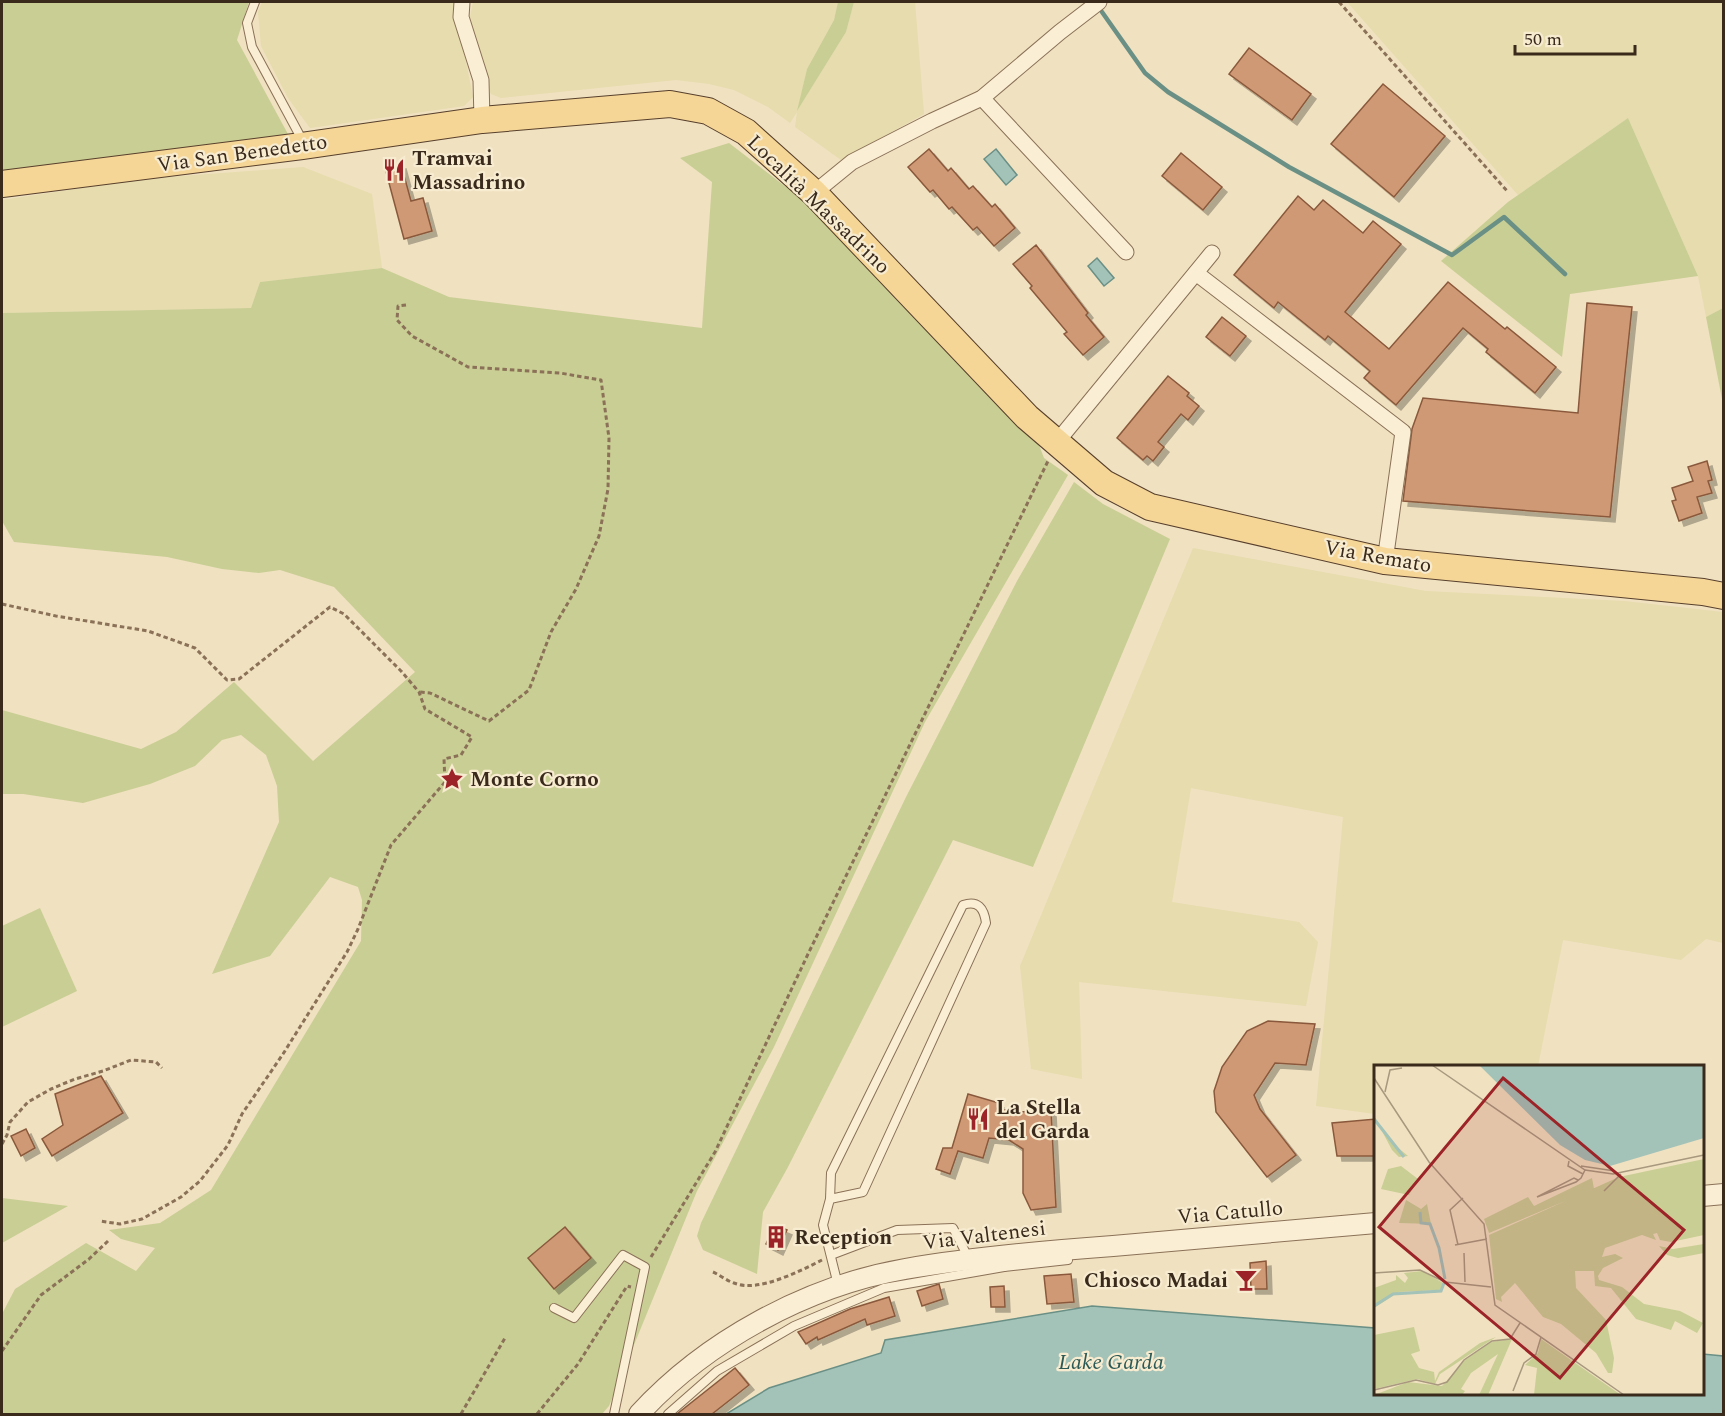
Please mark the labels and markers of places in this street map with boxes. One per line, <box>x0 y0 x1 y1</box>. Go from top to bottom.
place label: Tramvai Massadrino <box>412 143 525 199</box>
restaurant icon: Tramvai Massadrino <box>381 157 407 183</box>
place label: Monte Corno <box>470 764 599 796</box>
place icon: Monte Corno <box>439 766 465 792</box>
place label: La Stella del Garda <box>996 1092 1090 1148</box>
restaurant icon: La Stella del Garda <box>965 1106 991 1132</box>
place label: Reception <box>794 1222 892 1254</box>
building icon: Reception <box>763 1224 789 1250</box>
place label: Chiosco Madai <box>1084 1265 1228 1297</box>
bar icon: Chiosco Madai <box>1233 1267 1259 1293</box>

